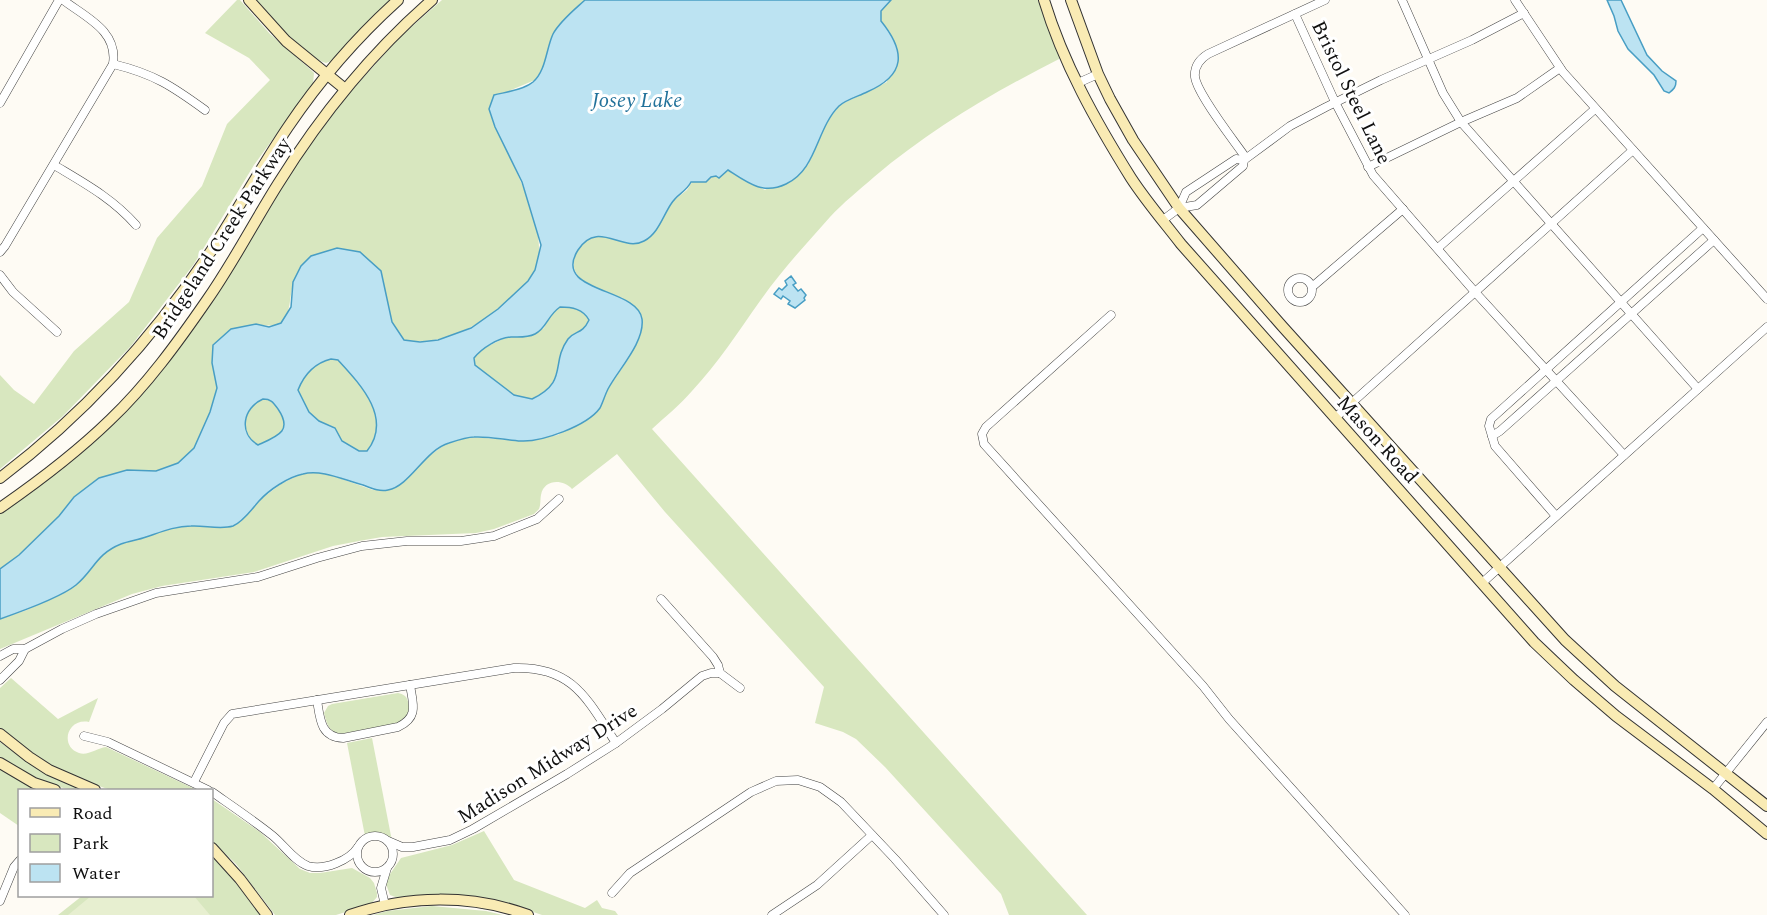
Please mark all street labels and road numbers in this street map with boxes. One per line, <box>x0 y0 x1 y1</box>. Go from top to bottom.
street label: Bristol Steel Lane <box>1303 16 1399 169</box>
street label: Bridgeland Creek Parkway <box>145 130 299 346</box>
street label: Mason Road <box>1329 389 1425 491</box>
street label: Madison Midway Drive <box>452 696 643 832</box>

